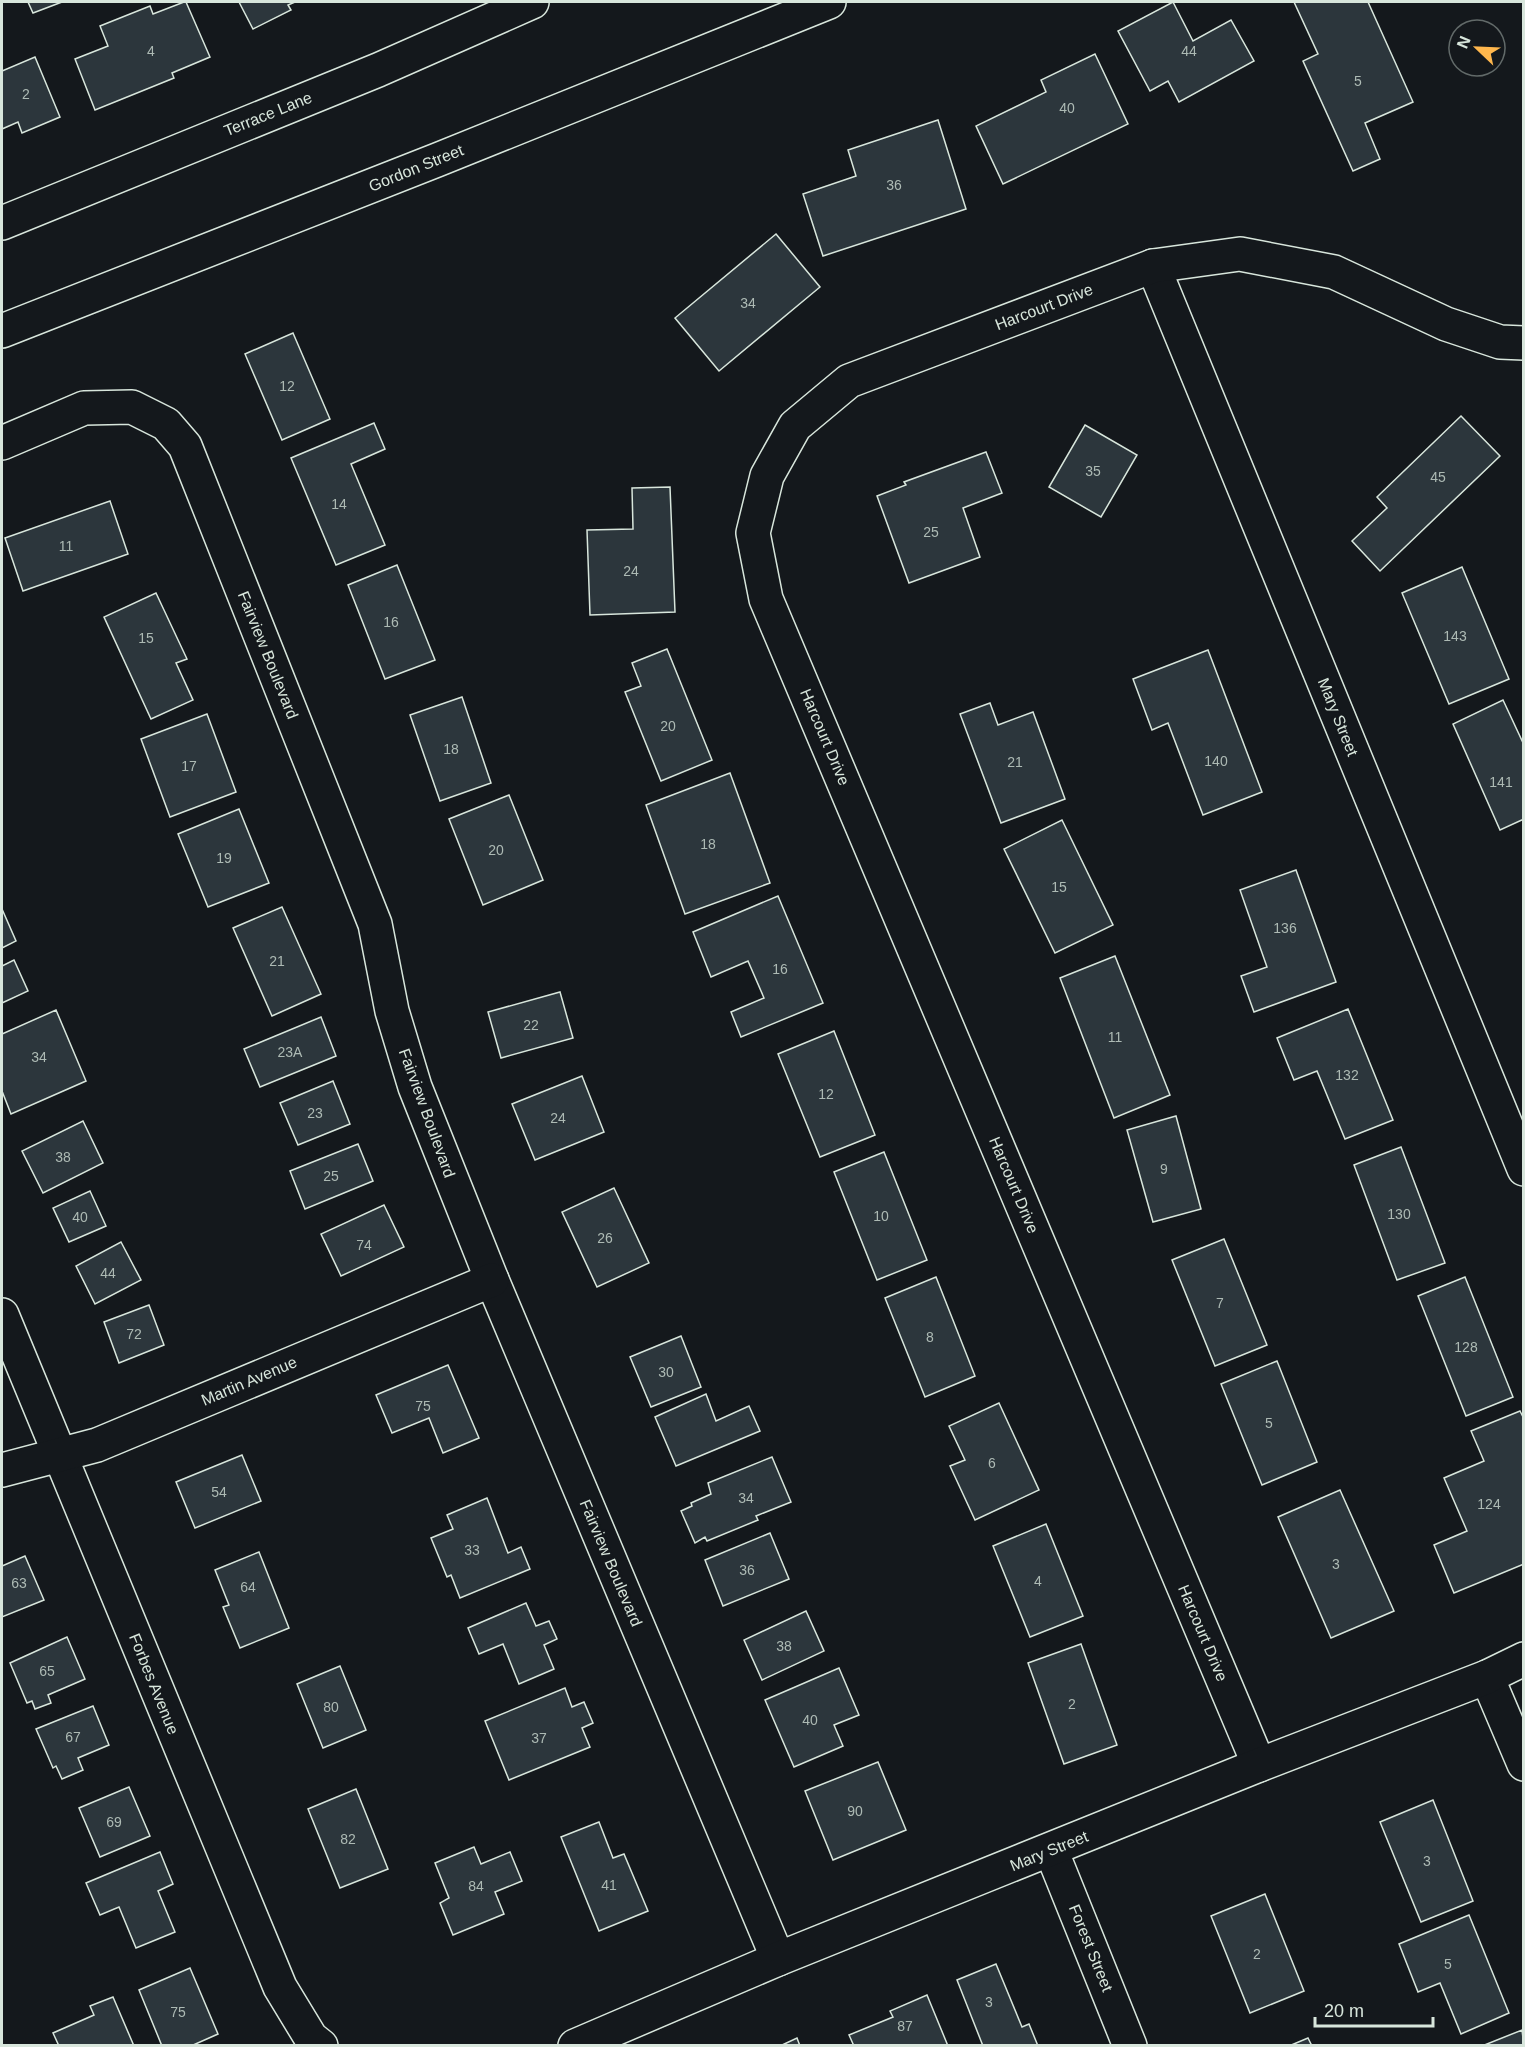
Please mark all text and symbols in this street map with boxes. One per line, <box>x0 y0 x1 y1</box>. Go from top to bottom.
north arrow <box>1447 18 1507 78</box>
text: N <box>1454 34 1474 51</box>
house number: 4 <box>147 43 155 59</box>
house number: 44 <box>1181 43 1197 59</box>
house number: 5 <box>1354 73 1362 89</box>
house number: 2 <box>22 86 30 102</box>
street label: Terrace Lane <box>222 89 315 139</box>
house number: 40 <box>1059 100 1075 116</box>
street label: Gordon Street <box>366 141 466 195</box>
house number: 36 <box>886 177 902 193</box>
street label: Harcourt Drive <box>993 281 1095 333</box>
house number: 34 <box>740 295 756 311</box>
house number: 12 <box>279 378 295 394</box>
house number: 35 <box>1085 463 1101 479</box>
house number: 45 <box>1430 469 1446 485</box>
house number: 14 <box>331 496 347 512</box>
house number: 25 <box>923 524 939 540</box>
house number: 11 <box>59 538 73 554</box>
house number: 24 <box>623 563 639 579</box>
street label: Fairview Boulevard <box>235 589 301 721</box>
house number: 16 <box>383 614 399 630</box>
house number: 143 <box>1443 628 1467 644</box>
house number: 15 <box>138 630 154 646</box>
street label: Mary Street <box>1315 675 1362 759</box>
street label: Harcourt Drive <box>797 686 853 788</box>
house number: 20 <box>660 718 676 734</box>
house number: 18 <box>443 741 459 757</box>
house number: 140 <box>1204 753 1228 769</box>
house number: 21 <box>1007 754 1023 770</box>
house number: 17 <box>181 758 197 774</box>
house number: 141 <box>1489 774 1513 790</box>
house number: 18 <box>700 836 716 852</box>
house number: 20 <box>488 842 504 858</box>
house number: 19 <box>216 850 232 866</box>
house number: 15 <box>1051 879 1067 895</box>
house number: 136 <box>1273 920 1297 936</box>
house number: 21 <box>269 953 285 969</box>
house number: 16 <box>772 961 788 977</box>
house number: 22 <box>523 1017 539 1033</box>
house number: 11 <box>1108 1029 1122 1045</box>
house number: 23A <box>278 1044 303 1060</box>
street label: Fairview Boulevard <box>396 1046 458 1180</box>
house number: 34 <box>31 1049 47 1065</box>
house number: 132 <box>1335 1067 1359 1083</box>
house number: 12 <box>818 1086 834 1102</box>
house number: 23 <box>307 1105 323 1121</box>
house number: 24 <box>550 1110 566 1126</box>
street label: Harcourt Drive <box>986 1134 1042 1236</box>
house number: 38 <box>55 1149 71 1165</box>
house number: 9 <box>1160 1161 1168 1177</box>
house number: 25 <box>323 1168 339 1184</box>
house number: 130 <box>1387 1206 1411 1222</box>
house number: 10 <box>873 1208 889 1224</box>
house number: 40 <box>72 1209 88 1225</box>
house number: 26 <box>597 1230 613 1246</box>
house number: 74 <box>356 1237 372 1253</box>
house number: 44 <box>100 1265 116 1281</box>
house number: 7 <box>1216 1295 1224 1311</box>
house number: 72 <box>126 1326 142 1342</box>
house number: 8 <box>926 1329 934 1345</box>
house number: 128 <box>1454 1339 1478 1355</box>
street label: Martin Avenue <box>199 1353 299 1409</box>
house number: 30 <box>658 1364 674 1380</box>
house number: 75 <box>415 1398 431 1414</box>
house number: 5 <box>1265 1415 1273 1431</box>
house number: 6 <box>988 1455 996 1471</box>
house number: 54 <box>211 1484 227 1500</box>
house number: 34 <box>738 1490 754 1506</box>
house number: 124 <box>1477 1496 1501 1512</box>
street label: Fairview Boulevard <box>577 1497 645 1629</box>
house number: 33 <box>464 1542 480 1558</box>
house number: 3 <box>1332 1556 1340 1572</box>
house number: 36 <box>739 1562 755 1578</box>
house number: 4 <box>1034 1573 1042 1589</box>
house number: 63 <box>11 1575 27 1591</box>
house number: 64 <box>240 1579 256 1595</box>
street label: Harcourt Drive <box>1175 1582 1231 1684</box>
street label: Forbes Avenue <box>126 1631 182 1737</box>
house number: 38 <box>776 1638 792 1654</box>
house number: 65 <box>39 1663 55 1679</box>
house number: 2 <box>1068 1696 1076 1712</box>
house number: 80 <box>323 1699 339 1715</box>
house number: 40 <box>802 1712 818 1728</box>
house number: 67 <box>65 1729 81 1745</box>
house number: 37 <box>531 1730 547 1746</box>
house number: 90 <box>847 1803 863 1819</box>
house number: 69 <box>106 1814 122 1830</box>
street label: Mary Street <box>1007 1827 1091 1874</box>
house number: 82 <box>340 1831 356 1847</box>
house number: 3 <box>1423 1853 1431 1869</box>
house number: 41 <box>601 1877 617 1893</box>
house number: 84 <box>468 1878 484 1894</box>
street label: Forest Street <box>1066 1902 1116 1995</box>
house number: 2 <box>1253 1946 1261 1962</box>
house number: 5 <box>1444 1956 1452 1972</box>
scale bar <box>1315 1990 1434 2028</box>
house number: 3 <box>985 1994 993 2010</box>
text: 20 m <box>1324 2001 1364 2021</box>
house number: 75 <box>170 2004 186 2020</box>
house number: 87 <box>897 2018 913 2034</box>

